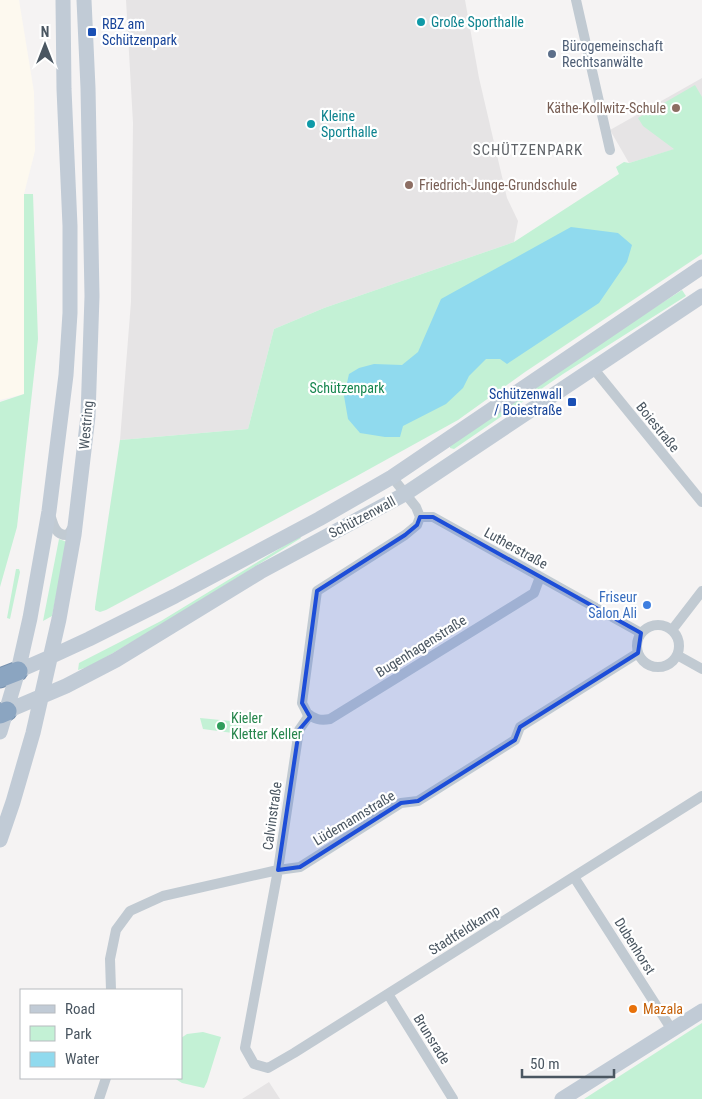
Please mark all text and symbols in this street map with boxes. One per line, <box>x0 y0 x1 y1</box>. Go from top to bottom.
place label: Große Sporthalle <box>431 14 524 30</box>
place label: RBZ am Schützenpark <box>102 16 178 48</box>
marker: Große Sporthalle <box>415 16 427 28</box>
north arrow <box>20 20 70 70</box>
text: N <box>41 24 49 40</box>
marker: RBZ am Schützenpark <box>86 26 98 38</box>
place label: Bürogemeinschaft Rechtsanwälte <box>562 38 663 70</box>
marker: Bürogemeinschaft Rechtsanwälte <box>546 48 558 60</box>
place label: Käthe-Kollwitz-Schule <box>547 100 666 116</box>
marker: Käthe-Kollwitz-Schule <box>670 102 682 114</box>
place label: Kleine Sporthalle <box>321 108 378 140</box>
marker: Kleine Sporthalle <box>305 118 317 130</box>
district label: SCHÜTZENPARK <box>473 141 583 159</box>
place label: Friedrich-Junge-Grundschule <box>419 177 578 193</box>
marker: Friedrich-Junge-Grundschule <box>403 179 415 191</box>
park label: Schützenpark <box>310 380 385 396</box>
place label: Schützenwall / Boiestraße <box>489 386 562 418</box>
marker: Schützenwall / Boiestraße <box>566 396 578 408</box>
street label: Boiestraße <box>633 399 683 456</box>
street label: Westring <box>76 400 96 450</box>
street label: Schützenwall <box>326 493 398 541</box>
street label: Lutherstraße <box>482 524 551 572</box>
place label: Friseur Salon Ali <box>588 589 637 621</box>
marker: Friseur Salon Ali <box>641 599 653 611</box>
street label: Bugenhagenstraße <box>373 612 469 680</box>
place label: Kieler Kletter Keller <box>231 710 302 742</box>
marker: Kieler Kletter Keller <box>215 720 227 732</box>
street label: Calvinstraße <box>259 780 285 851</box>
street label: Lüdemannstraße <box>310 787 398 849</box>
street label: Stadtfeldkamp <box>426 902 503 958</box>
street label: Dubenhorst <box>611 915 659 977</box>
legend <box>20 989 182 1079</box>
text: Road <box>65 1000 95 1018</box>
place label: Mazala <box>643 1001 683 1017</box>
marker: Mazala <box>627 1003 639 1015</box>
street label: Brunsrade <box>410 1011 454 1067</box>
text: Park <box>65 1025 92 1043</box>
scale bar <box>522 1046 614 1078</box>
text: Water <box>65 1050 100 1068</box>
text: 50 m <box>530 1055 560 1073</box>

